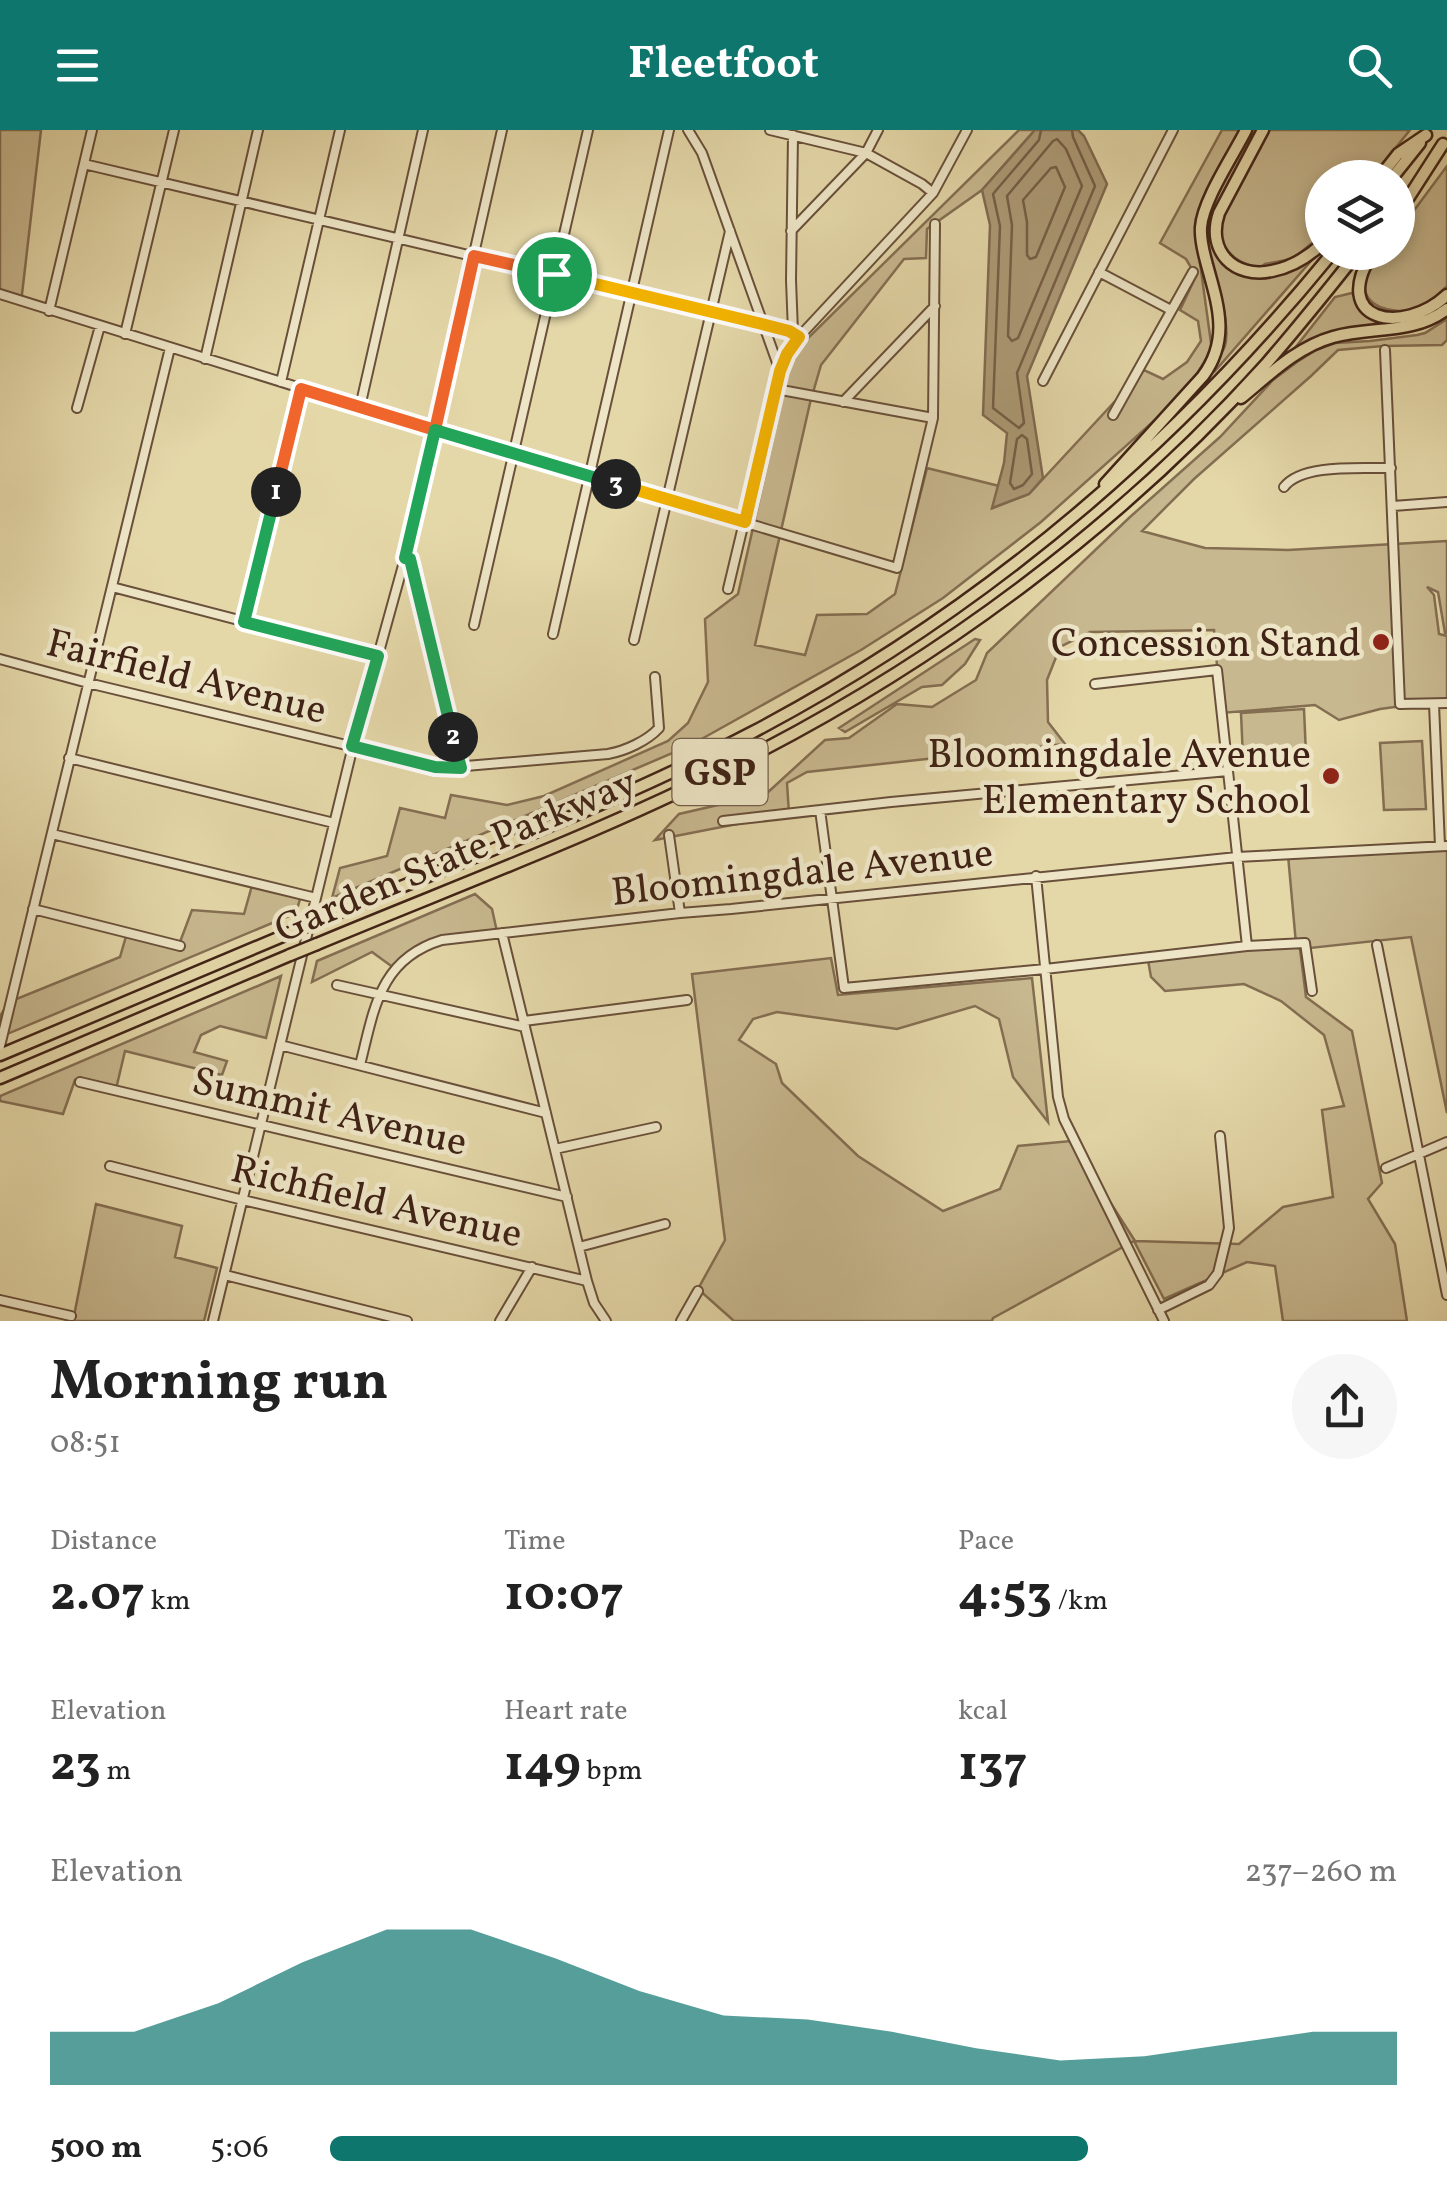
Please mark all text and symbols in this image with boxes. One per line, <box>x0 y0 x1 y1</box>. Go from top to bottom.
text: Fleetfoot <box>628 34 819 97</box>
icon: menu <box>50 38 105 93</box>
icon: search <box>1342 38 1397 93</box>
map controls <box>1305 160 1415 270</box>
button: layers <box>1305 160 1415 270</box>
pin <box>512 232 597 317</box>
icon: arrive <box>527 247 582 302</box>
pin: 3 <box>591 459 641 509</box>
text: 3 <box>609 464 623 503</box>
pin: 1 <box>251 467 301 517</box>
text: 1 <box>270 472 282 511</box>
street label: Fairfield Avenue <box>40 617 332 741</box>
place label: Concession Stand <box>1051 618 1361 674</box>
marker: Concession Stand <box>1370 631 1392 653</box>
pin: 2 <box>428 712 478 762</box>
text: 2 <box>446 717 460 756</box>
place label: Bloomingdale Avenue Elementary School <box>928 729 1311 831</box>
road number: GSP <box>672 739 768 805</box>
street label: Garden State Parkway <box>267 756 647 959</box>
marker: Bloomingdale Avenue Elementary School <box>1320 765 1342 787</box>
street label: Bloomingdale Avenue <box>609 827 996 923</box>
street label: Summit Avenue <box>186 1055 472 1173</box>
street label: Richfield Avenue <box>225 1143 527 1265</box>
text: Morning run <box>50 1346 389 1422</box>
button: share <box>1292 1354 1397 1459</box>
text: 08:51 <box>50 1422 121 1466</box>
text: Distance <box>50 1522 157 1561</box>
text: Time <box>504 1522 565 1561</box>
text: Pace <box>958 1522 1014 1561</box>
text: 2.07 <box>50 1561 145 1631</box>
text: 10:07 <box>504 1561 624 1631</box>
text: 4:53 <box>958 1561 1052 1631</box>
text: km <box>145 1582 191 1621</box>
text: /km <box>1052 1582 1108 1621</box>
text: Elevation <box>50 1692 166 1731</box>
text: Heart rate <box>504 1692 628 1731</box>
text: kcal <box>958 1692 1008 1731</box>
text: 23 <box>50 1731 101 1801</box>
text: 149 <box>504 1731 581 1801</box>
text: 137 <box>958 1731 1028 1801</box>
text: m <box>101 1752 131 1791</box>
text: bpm <box>581 1752 643 1791</box>
text: Elevation <box>50 1851 183 1895</box>
text: 237–260 m <box>1245 1851 1397 1895</box>
text: 500 m <box>50 2127 142 2171</box>
text: 5:06 <box>210 2127 269 2171</box>

